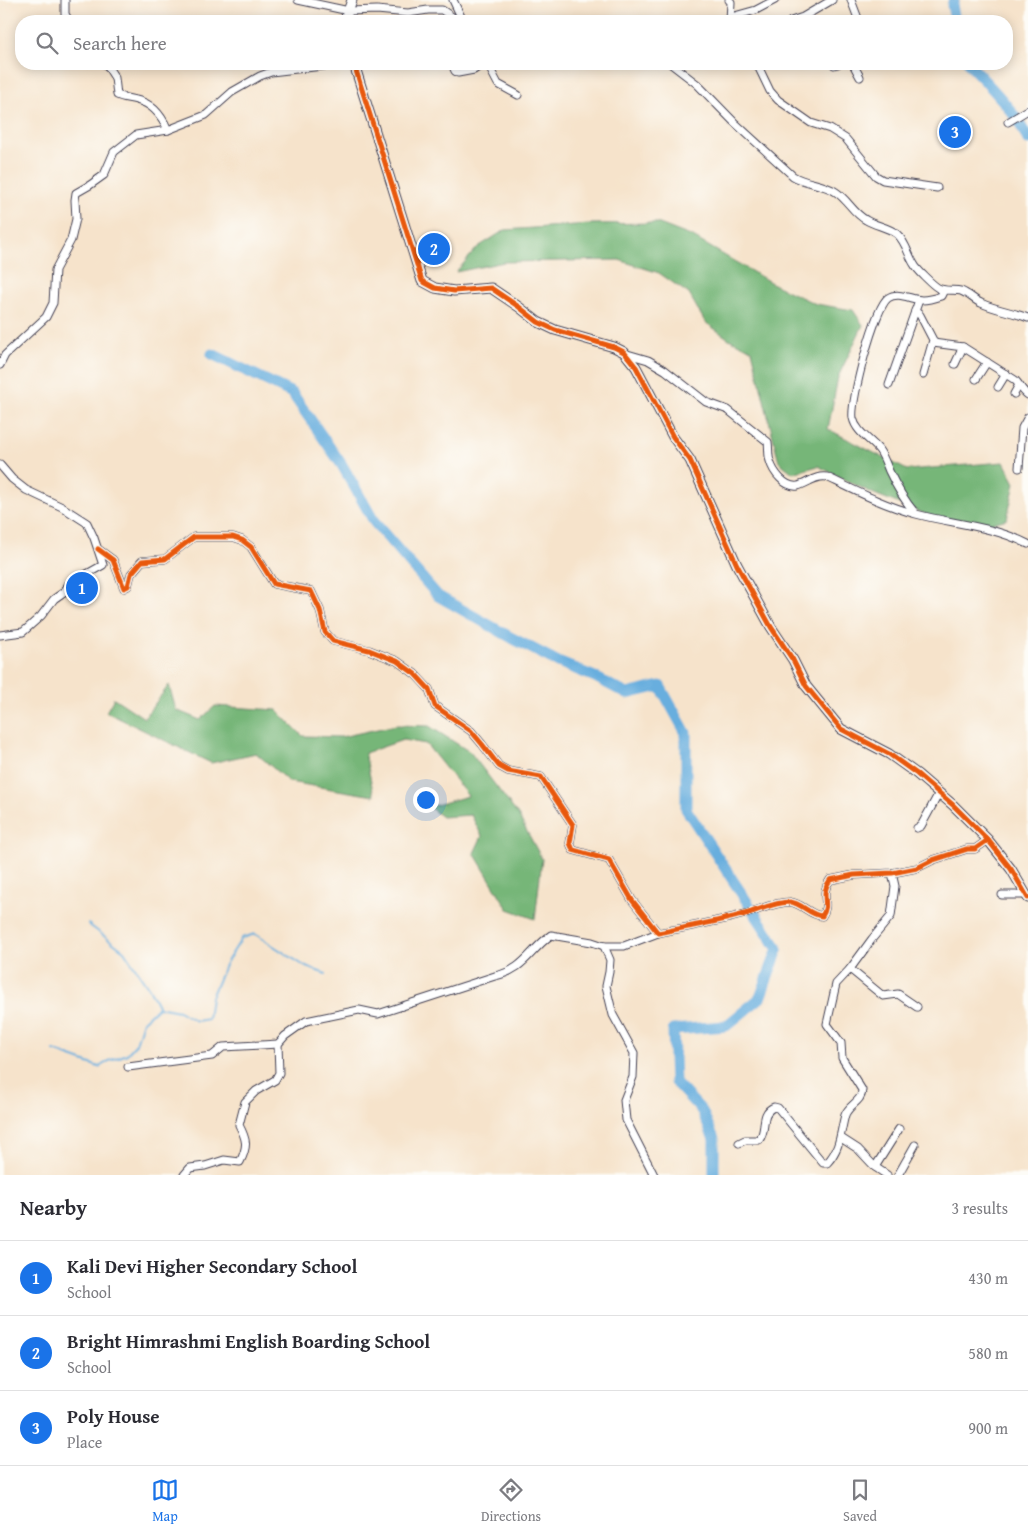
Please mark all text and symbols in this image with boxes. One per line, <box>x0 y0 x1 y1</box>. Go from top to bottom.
search box <box>15 15 1013 70</box>
icon: search <box>33 29 61 57</box>
text: Search here <box>73 29 167 57</box>
pin: 3 <box>939 113 971 151</box>
pin: 2 <box>418 230 450 268</box>
pin: 1 <box>66 569 98 607</box>
your location <box>413 787 439 813</box>
text: Nearby <box>20 1192 87 1223</box>
text: 3 results <box>951 1196 1008 1220</box>
text: Kali Devi Higher Secondary School <box>67 1252 357 1280</box>
text: 1 <box>32 1266 40 1290</box>
text: 430 m <box>968 1266 1008 1290</box>
text: School <box>67 1280 111 1304</box>
text: Bright Himrashmi English Boarding School <box>67 1327 430 1355</box>
text: 2 <box>32 1341 40 1365</box>
text: 580 m <box>968 1341 1008 1365</box>
text: School <box>67 1355 111 1379</box>
text: Poly House <box>67 1402 160 1430</box>
text: 3 <box>32 1416 40 1440</box>
text: 900 m <box>968 1416 1008 1440</box>
text: Place <box>67 1430 102 1454</box>
tab: Map <box>151 1476 179 1526</box>
tab: Directions <box>481 1476 541 1526</box>
tab: Saved <box>843 1476 877 1526</box>

